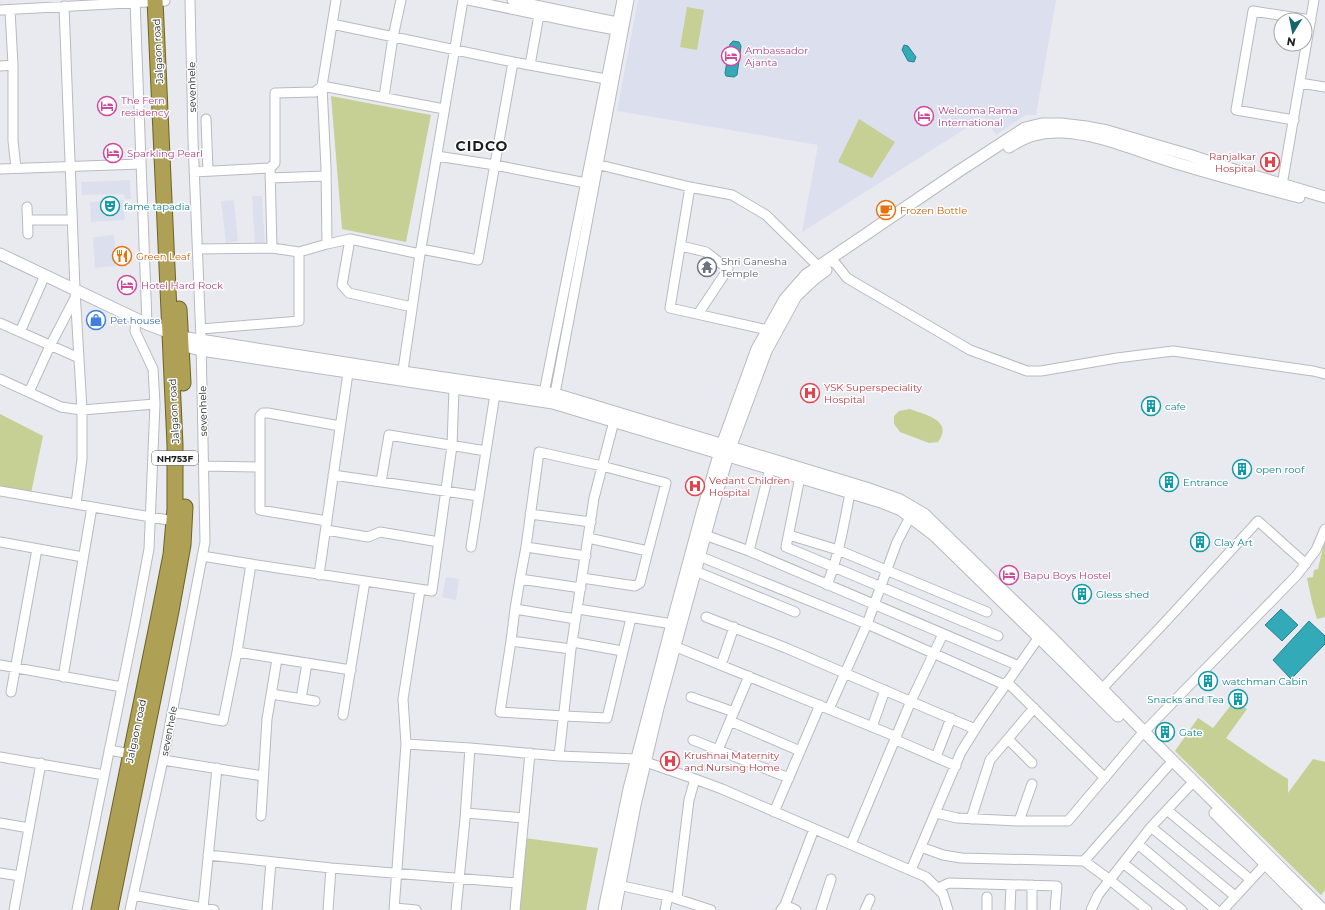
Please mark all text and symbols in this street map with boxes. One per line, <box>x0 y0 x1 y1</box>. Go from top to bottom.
north arrow <box>1273 12 1313 52</box>
street label: Jalgaon road <box>150 18 166 85</box>
text: N <box>1286 34 1297 50</box>
place label: Ambassador Ajanta <box>745 44 808 69</box>
hotel icon: Ambassador Ajanta <box>720 45 742 67</box>
street label: sevenhele <box>185 62 199 112</box>
place label: The Fern residency <box>121 94 170 119</box>
hotel icon: The Fern residency <box>96 95 118 117</box>
place label: Welcoma Rama International <box>938 104 1018 129</box>
hotel icon: Welcoma Rama International <box>913 105 935 127</box>
district label: CIDCO <box>456 137 508 155</box>
hotel icon: Sparkling Pearl <box>102 142 124 164</box>
place label: Sparkling Pearl <box>127 147 203 160</box>
place label: Ranjalkar Hospital <box>1209 150 1256 175</box>
hospital icon: Ranjalkar Hospital <box>1259 151 1281 173</box>
theatre icon: fame tapadia <box>99 195 121 217</box>
cafe icon: Frozen Bottle <box>875 199 897 221</box>
place label: fame tapadia <box>124 200 190 213</box>
place label: Frozen Bottle <box>900 204 967 217</box>
restaurant icon: Green Leaf <box>111 245 133 267</box>
place label: Green Leaf <box>136 250 191 263</box>
place label: Shri Ganesha Temple <box>721 255 787 280</box>
temple icon: Shri Ganesha Temple <box>696 256 718 278</box>
hotel icon: Hotel Hard Rock <box>116 274 138 296</box>
place label: Hotel Hard Rock <box>141 279 223 292</box>
shop icon: Pet house <box>85 309 107 331</box>
place label: Pet house <box>110 314 160 327</box>
street label: Jalgaon road <box>166 378 182 445</box>
place label: YSK Superspeciality Hospital <box>824 381 923 406</box>
hospital icon: YSK Superspeciality Hospital <box>799 382 821 404</box>
street label: sevenhele <box>196 386 210 436</box>
building icon: cafe <box>1140 395 1162 417</box>
place label: cafe <box>1165 400 1186 413</box>
road number: NH753F <box>152 451 198 465</box>
building icon: open roof <box>1231 458 1253 480</box>
place label: open roof <box>1256 463 1305 476</box>
building icon: Entrance <box>1158 471 1180 493</box>
place label: Vedant Children Hospital <box>709 474 790 499</box>
hospital icon: Vedant Children Hospital <box>684 475 706 497</box>
place label: Entrance <box>1183 476 1228 489</box>
building icon: Clay Art <box>1189 531 1211 553</box>
place label: Clay Art <box>1214 536 1253 549</box>
hotel icon: Bapu Boys Hostel <box>998 564 1020 586</box>
place label: Bapu Boys Hostel <box>1023 569 1111 582</box>
building icon: Gless shed <box>1071 583 1093 605</box>
place label: Gless shed <box>1096 588 1149 601</box>
building icon: watchman Cabin <box>1197 670 1219 692</box>
place label: watchman Cabin <box>1222 675 1308 688</box>
building icon: Snacks and Tea <box>1227 688 1249 710</box>
place label: Snacks and Tea <box>1147 693 1224 706</box>
street label: Jalgaon road <box>123 698 149 765</box>
street label: sevenhele <box>158 705 180 757</box>
building icon: Gate <box>1154 721 1176 743</box>
place label: Gate <box>1179 726 1203 739</box>
place label: Krushnai Maternity and Nursing Home <box>684 749 780 774</box>
hospital icon: Krushnai Maternity and Nursing Home <box>659 750 681 772</box>

